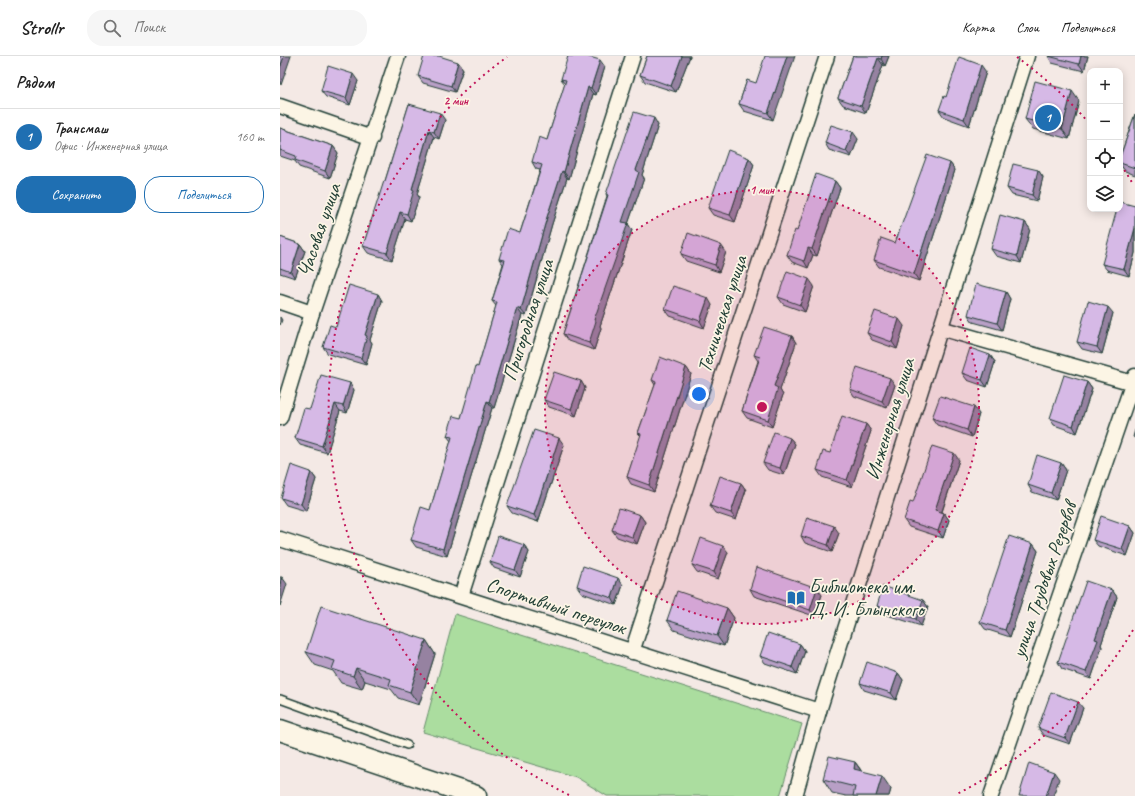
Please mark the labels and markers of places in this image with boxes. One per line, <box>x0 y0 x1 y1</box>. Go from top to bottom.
pin: 1 <box>1035 103 1061 133</box>
centre of rings <box>755 400 769 414</box>
place label: Библиотека им. Д. И. Блынского <box>809 574 926 622</box>
library icon: Библиотека им. Д. И. Блынского <box>786 588 806 608</box>

